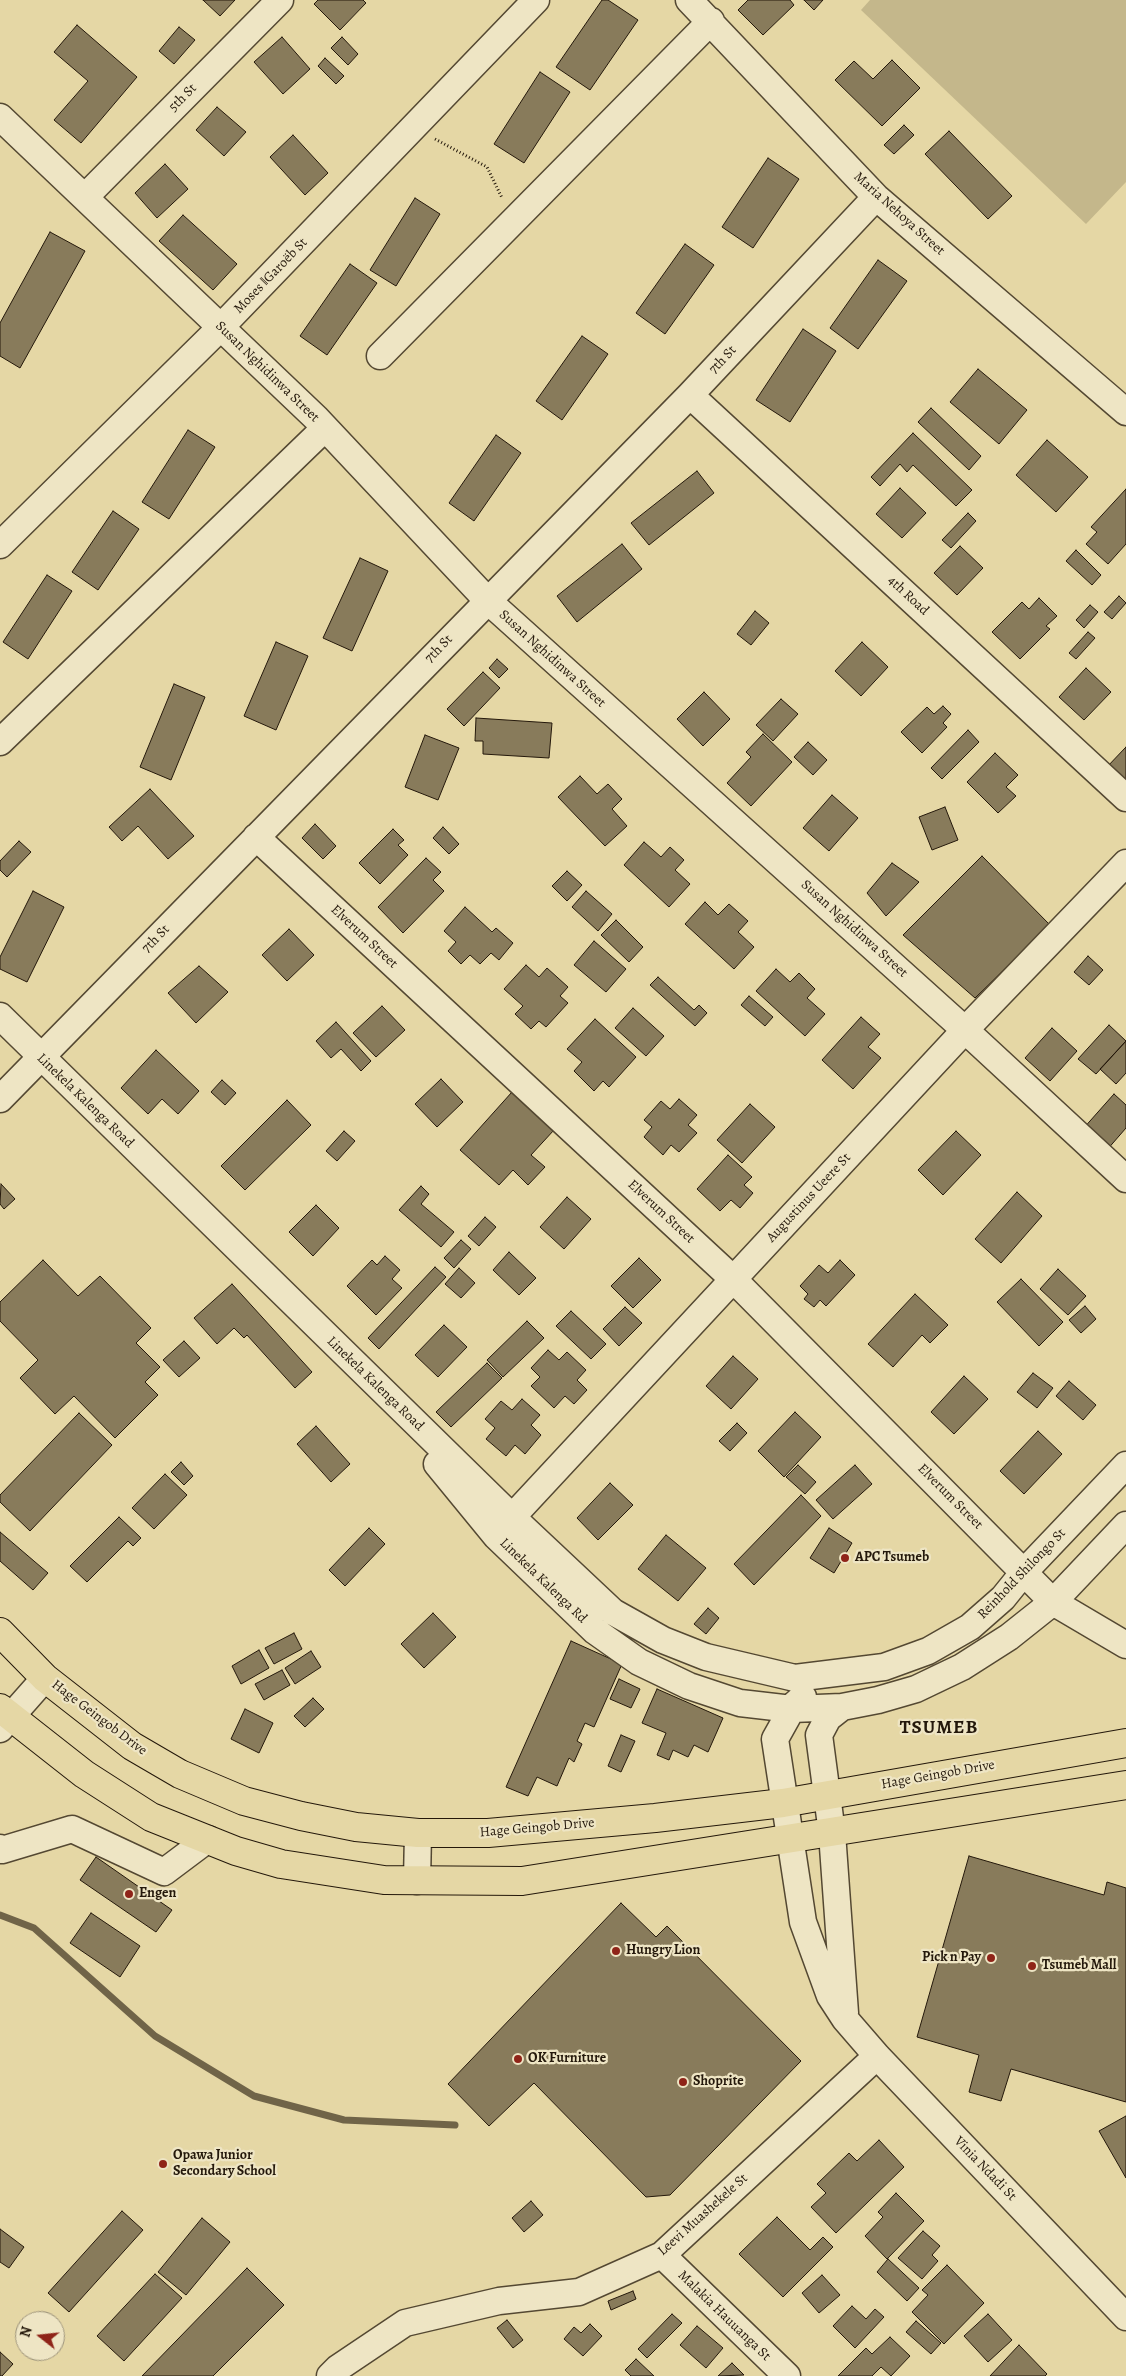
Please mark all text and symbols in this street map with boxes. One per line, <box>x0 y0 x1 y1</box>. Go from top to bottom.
street label: 5th St <box>165 80 201 116</box>
street label: Maria Nehoya Street <box>850 169 948 259</box>
street label: Moses ǁGaroëb St <box>231 235 311 317</box>
street label: Susan Nghidinwa Street <box>212 318 322 426</box>
street label: 7th St <box>706 342 740 378</box>
street label: 4th Road <box>884 573 932 619</box>
street label: Susan Nghidinwa Street <box>495 607 609 711</box>
street label: 7th St <box>422 631 456 667</box>
street label: Susan Nghidinwa Street <box>797 877 911 981</box>
street label: Elverum Street <box>327 902 401 972</box>
street label: 7th St <box>139 921 173 957</box>
street label: Linekela Kalenga Road <box>33 1050 137 1152</box>
street label: Augustinus Ueere St <box>763 1150 855 1246</box>
street label: Elverum Street <box>624 1177 698 1247</box>
street label: Linekela Kalenga Road <box>323 1333 427 1435</box>
street label: Elverum Street <box>914 1461 986 1533</box>
street label: Reinhold Shilongo St <box>974 1525 1070 1623</box>
street label: Linekela Kalenga Rd <box>496 1535 590 1627</box>
place label: APC Tsumeb <box>855 1550 929 1566</box>
marker: APC Tsumeb <box>839 1552 851 1564</box>
street label: Hage Geingob Drive <box>48 1677 150 1759</box>
district label: TSUMEB <box>899 1717 979 1739</box>
street label: Hage Geingob Drive <box>880 1757 996 1793</box>
street label: Hage Geingob Drive <box>479 1815 595 1841</box>
place label: Engen <box>139 1886 176 1902</box>
marker: Engen <box>123 1888 135 1900</box>
place label: Hungry Lion <box>626 1943 700 1959</box>
marker: Hungry Lion <box>610 1945 622 1957</box>
place label: Pick n Pay <box>922 1950 981 1966</box>
marker: Pick n Pay <box>985 1952 997 1964</box>
place label: Tsumeb Mall <box>1042 1958 1116 1974</box>
marker: Tsumeb Mall <box>1026 1960 1038 1972</box>
place label: OK Furniture <box>528 2051 606 2067</box>
marker: OK Furniture <box>512 2053 524 2065</box>
place label: Shoprite <box>693 2074 744 2090</box>
marker: Shoprite <box>677 2076 689 2088</box>
street label: Vinia Ndadi St <box>950 2133 1020 2205</box>
place label: Opawa Junior Secondary School <box>173 2148 276 2180</box>
marker: Opawa Junior Secondary School <box>157 2158 169 2170</box>
street label: Leevi Muashekele St <box>655 2170 751 2260</box>
street label: Malakia Hauuanga St <box>674 2267 774 2365</box>
north arrow <box>15 2311 65 2361</box>
text: N <box>16 2324 37 2340</box>

